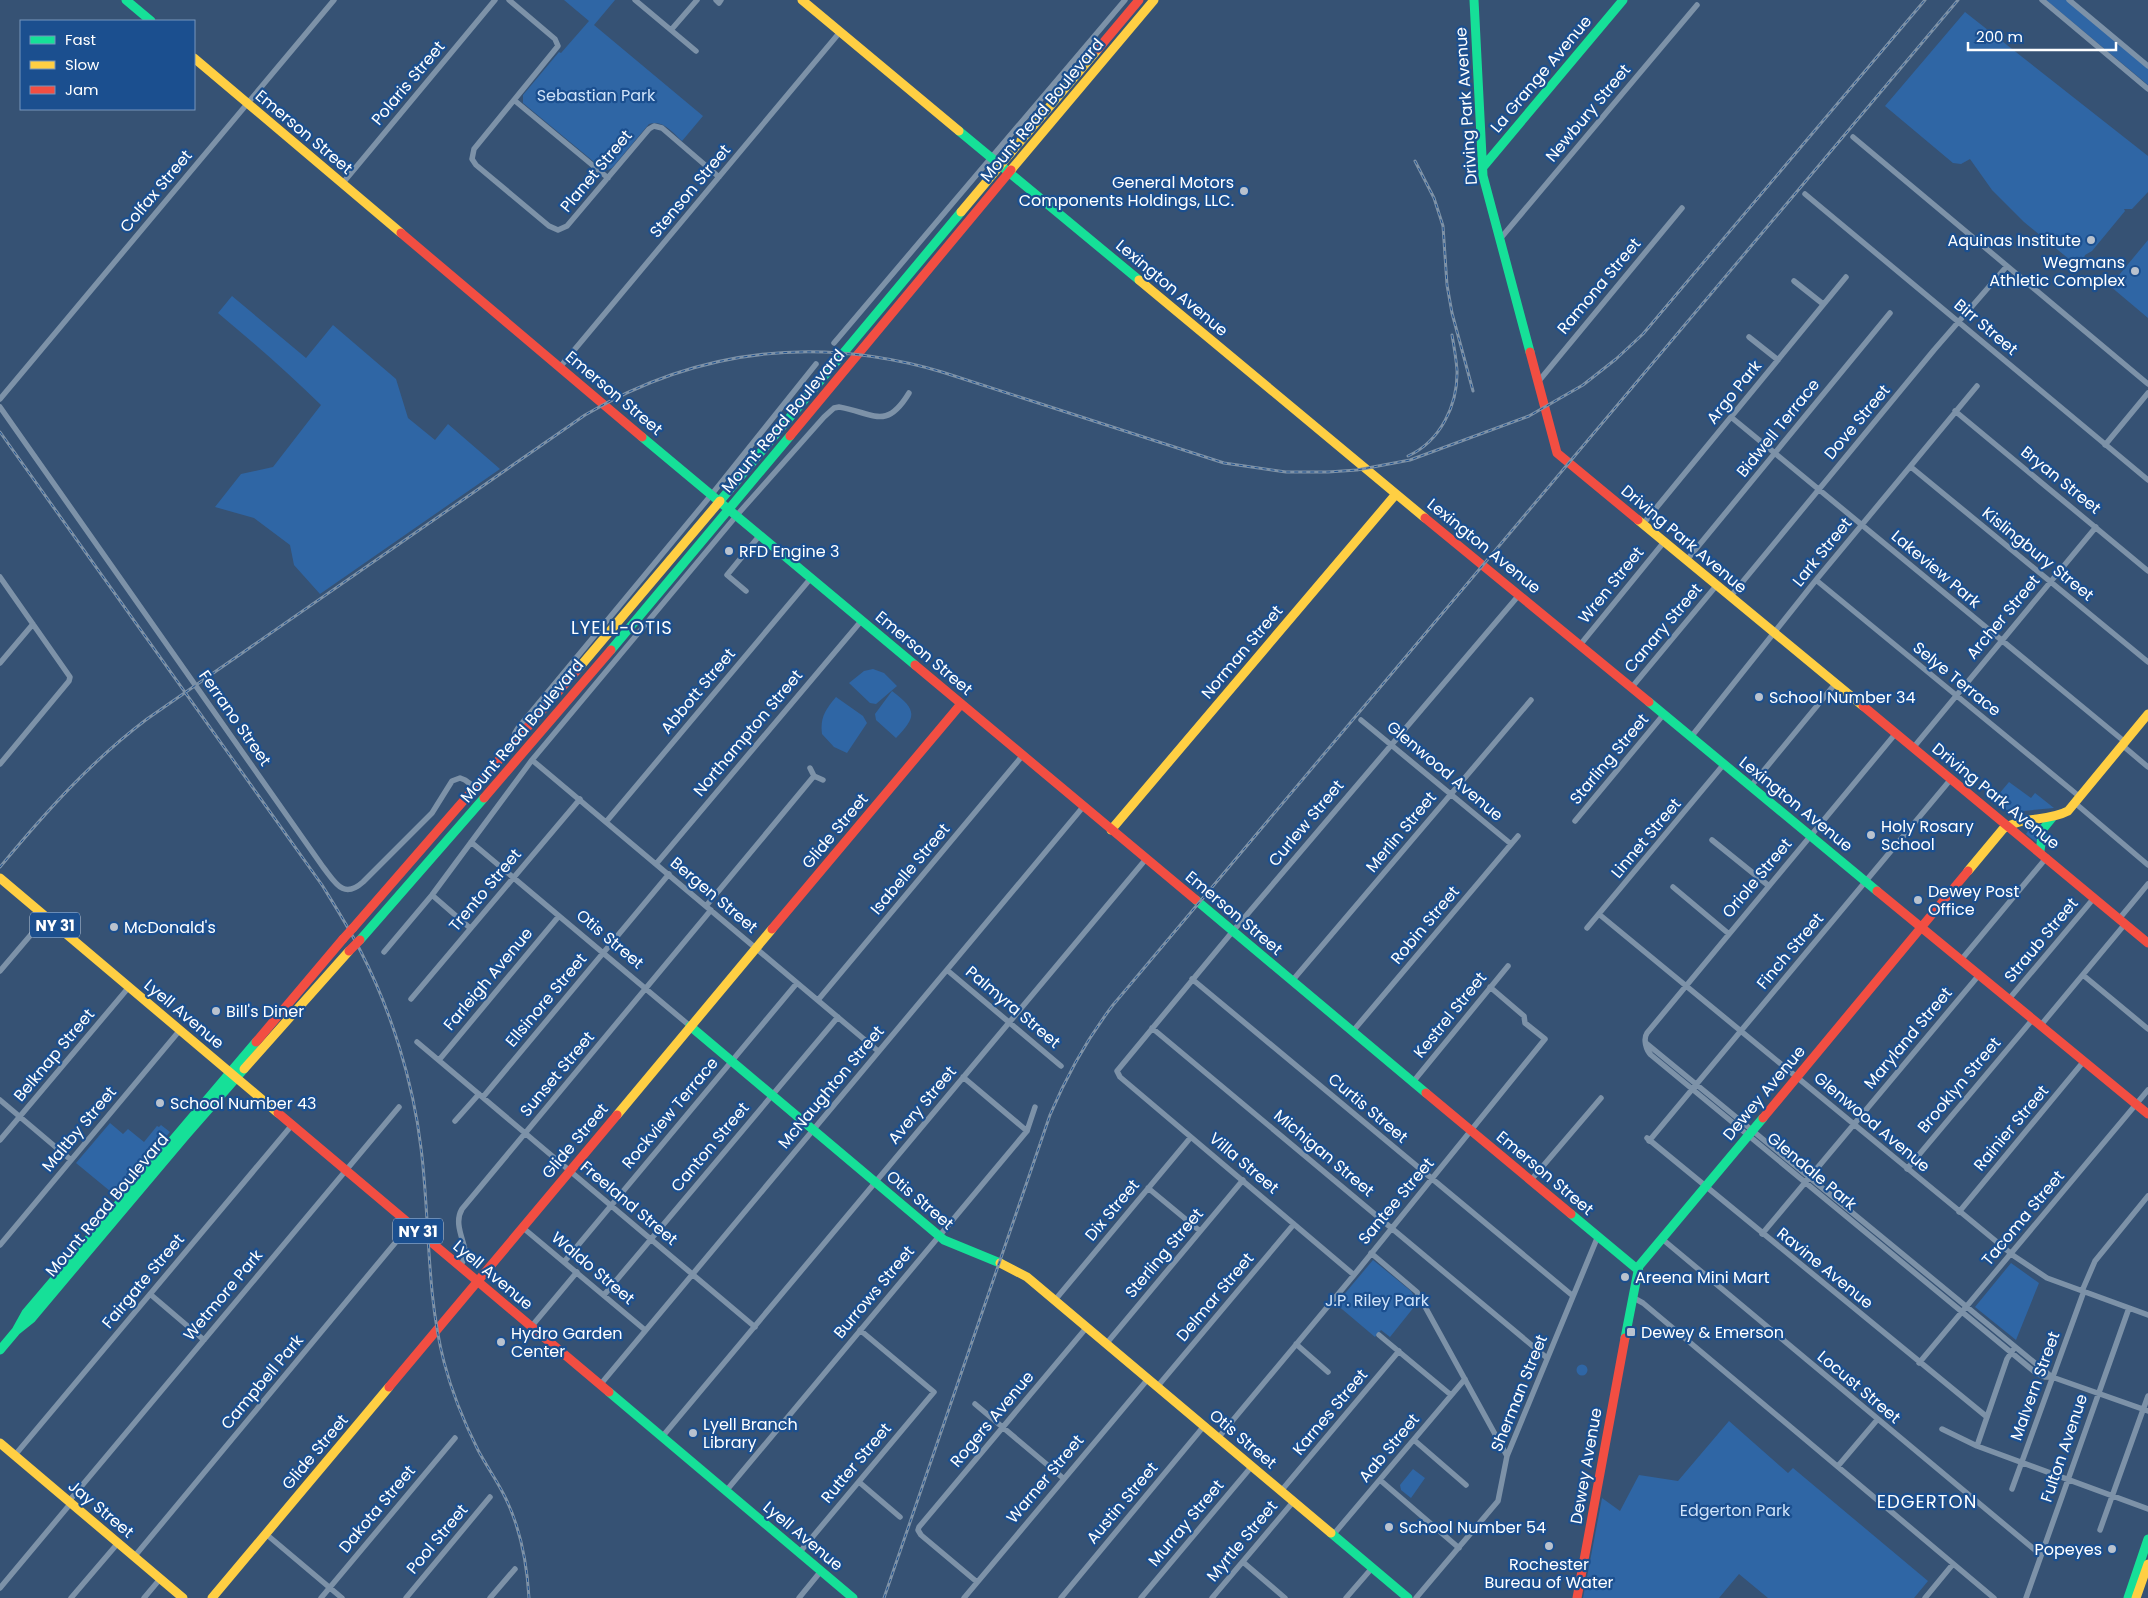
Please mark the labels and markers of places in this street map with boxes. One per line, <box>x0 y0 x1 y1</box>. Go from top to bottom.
place label: General Motors Components Holdings, LLC. <box>1019 171 1234 212</box>
marker: General Motors Components Holdings, LLC. <box>1238 185 1250 197</box>
place label: Aquinas Institute <box>1947 229 2081 252</box>
marker: Aquinas Institute <box>2085 234 2097 246</box>
place label: Wegmans Athletic Complex <box>1989 251 2125 292</box>
marker: Wegmans Athletic Complex <box>2129 265 2141 277</box>
place label: RFD Engine 3 <box>739 540 839 563</box>
marker: RFD Engine 3 <box>723 545 735 557</box>
place label: School Number 34 <box>1769 686 1915 709</box>
marker: School Number 34 <box>1753 691 1765 703</box>
place label: Holy Rosary School <box>1881 815 1974 856</box>
marker: Holy Rosary School <box>1865 829 1877 841</box>
place label: Dewey Post Office <box>1928 880 2019 921</box>
marker: Dewey Post Office <box>1912 894 1924 906</box>
place label: McDonald's <box>124 916 216 939</box>
marker: McDonald's <box>108 921 120 933</box>
place label: Bill's Diner <box>226 1000 304 1023</box>
marker: Bill's Diner <box>210 1005 222 1017</box>
place label: School Number 43 <box>170 1092 316 1115</box>
marker: School Number 43 <box>154 1097 166 1109</box>
place label: Areena Mini Mart <box>1635 1266 1770 1289</box>
marker: Areena Mini Mart <box>1619 1271 1631 1283</box>
place label: Dewey & Emerson <box>1641 1321 1784 1344</box>
place label: Hydro Garden Center <box>511 1322 623 1363</box>
marker: Dewey & Emerson <box>1625 1326 1637 1338</box>
marker: Hydro Garden Center <box>495 1336 507 1348</box>
place label: Lyell Branch Library <box>703 1413 798 1454</box>
marker: Lyell Branch Library <box>687 1427 699 1439</box>
place label: School Number 54 <box>1399 1516 1546 1539</box>
marker: School Number 54 <box>1383 1521 1395 1533</box>
place label: Popeyes <box>2034 1538 2102 1561</box>
marker: Rochester Bureau of Water <box>1543 1540 1555 1552</box>
marker: Popeyes <box>2106 1543 2118 1555</box>
place label: Rochester Bureau of Water <box>1484 1553 1614 1594</box>

